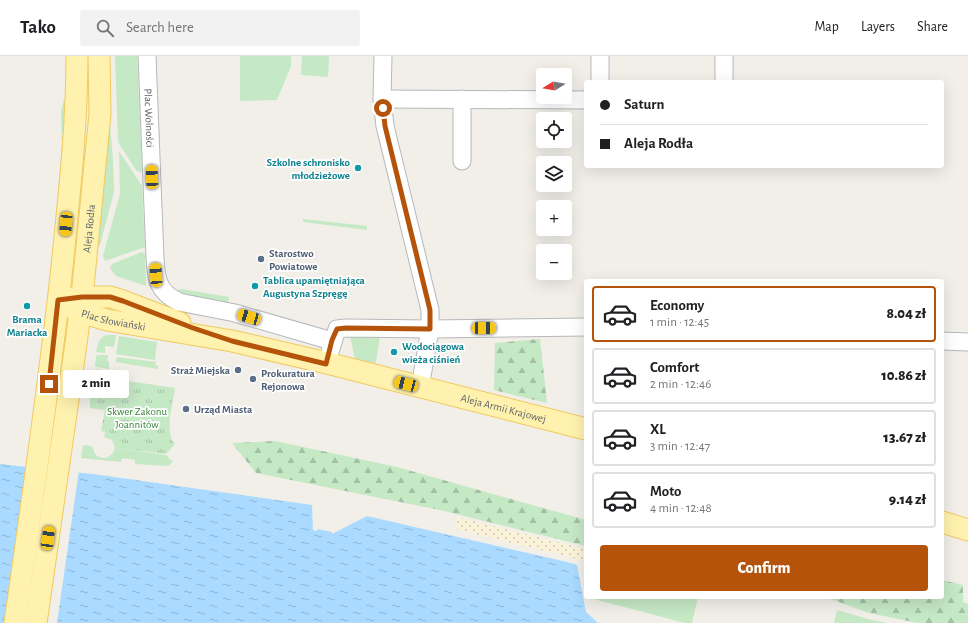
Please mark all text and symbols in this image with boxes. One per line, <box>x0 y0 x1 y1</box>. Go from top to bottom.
search box <box>80 10 360 46</box>
icon: search <box>94 17 116 39</box>
text: Tako <box>20 18 56 37</box>
text: Search here <box>126 20 194 35</box>
text: Map <box>814 20 839 34</box>
text: Layers <box>861 20 895 34</box>
text: Share <box>917 20 948 34</box>
north arrow <box>536 68 572 104</box>
map controls <box>536 68 572 280</box>
street label: Plac Wolności <box>143 88 156 148</box>
text: Saturn <box>624 97 664 112</box>
route start <box>374 99 392 117</box>
button: locate <box>536 112 572 148</box>
text: Aleja Rodła <box>624 136 693 151</box>
button: layers <box>536 156 572 192</box>
place label: Szkolne schronisko młodzieżowe <box>267 157 351 181</box>
marker: Szkolne schronisko młodzieżowe <box>353 163 363 173</box>
car <box>146 165 158 189</box>
button: + <box>536 200 572 236</box>
street label: Aleja Rodła <box>81 204 97 253</box>
car <box>59 212 73 236</box>
button: − <box>536 244 572 280</box>
place label: Starostwo Powiatowe <box>269 248 318 272</box>
marker: Starostwo Powiatowe <box>256 254 266 264</box>
car <box>149 263 163 287</box>
place label: Tablica upamiętniająca Augustyna Szpręgę <box>263 275 366 299</box>
marker: Tablica upamiętniająca Augustyna Szpręgę <box>250 281 260 291</box>
icon: car <box>602 296 638 332</box>
text: Economy <box>650 298 704 313</box>
marker: Brama Mariacka <box>22 301 32 311</box>
text: 8.04 zł <box>886 306 926 321</box>
street label: Plac Słowiański <box>80 307 147 332</box>
car <box>236 308 262 326</box>
place label: Brama Mariacka <box>7 314 48 338</box>
text: 1 min · 12:45 <box>650 316 709 329</box>
car <box>472 322 496 334</box>
place label: Wodociągowa wieża ciśnień <box>402 341 465 365</box>
marker: Wodociągowa wieża ciśnień <box>389 347 399 357</box>
icon: car <box>602 358 638 394</box>
text: Comfort <box>650 360 699 375</box>
place label: Straż Miejska <box>171 365 231 376</box>
marker: Straż Miejska <box>233 365 243 375</box>
place label: Prokuratura Rejonowa <box>261 368 316 392</box>
text: 10.86 zł <box>881 368 926 383</box>
callout: 2 min <box>63 370 129 398</box>
marker: Prokuratura Rejonowa <box>248 374 258 384</box>
route end <box>40 375 58 393</box>
car <box>393 375 419 393</box>
text: 2 min <box>81 377 111 390</box>
text: 2 min · 12:46 <box>650 378 711 391</box>
street label: Aleja Armii Krajowej <box>460 392 547 424</box>
marker: Urząd Miasta <box>181 404 191 414</box>
place label: Urząd Miasta <box>194 404 253 415</box>
park label: Skwer Zakonu Joannitów <box>107 406 167 430</box>
icon: car <box>602 420 638 456</box>
text: XL <box>650 422 666 437</box>
text: 13.67 zł <box>883 430 926 445</box>
text: 3 min · 12:47 <box>650 440 710 453</box>
icon: car <box>602 482 638 518</box>
text: Moto <box>650 484 682 499</box>
text: 9.14 zł <box>889 492 926 507</box>
text: 4 min · 12:48 <box>650 502 712 515</box>
car <box>40 525 56 551</box>
button: Confirm <box>600 545 928 591</box>

